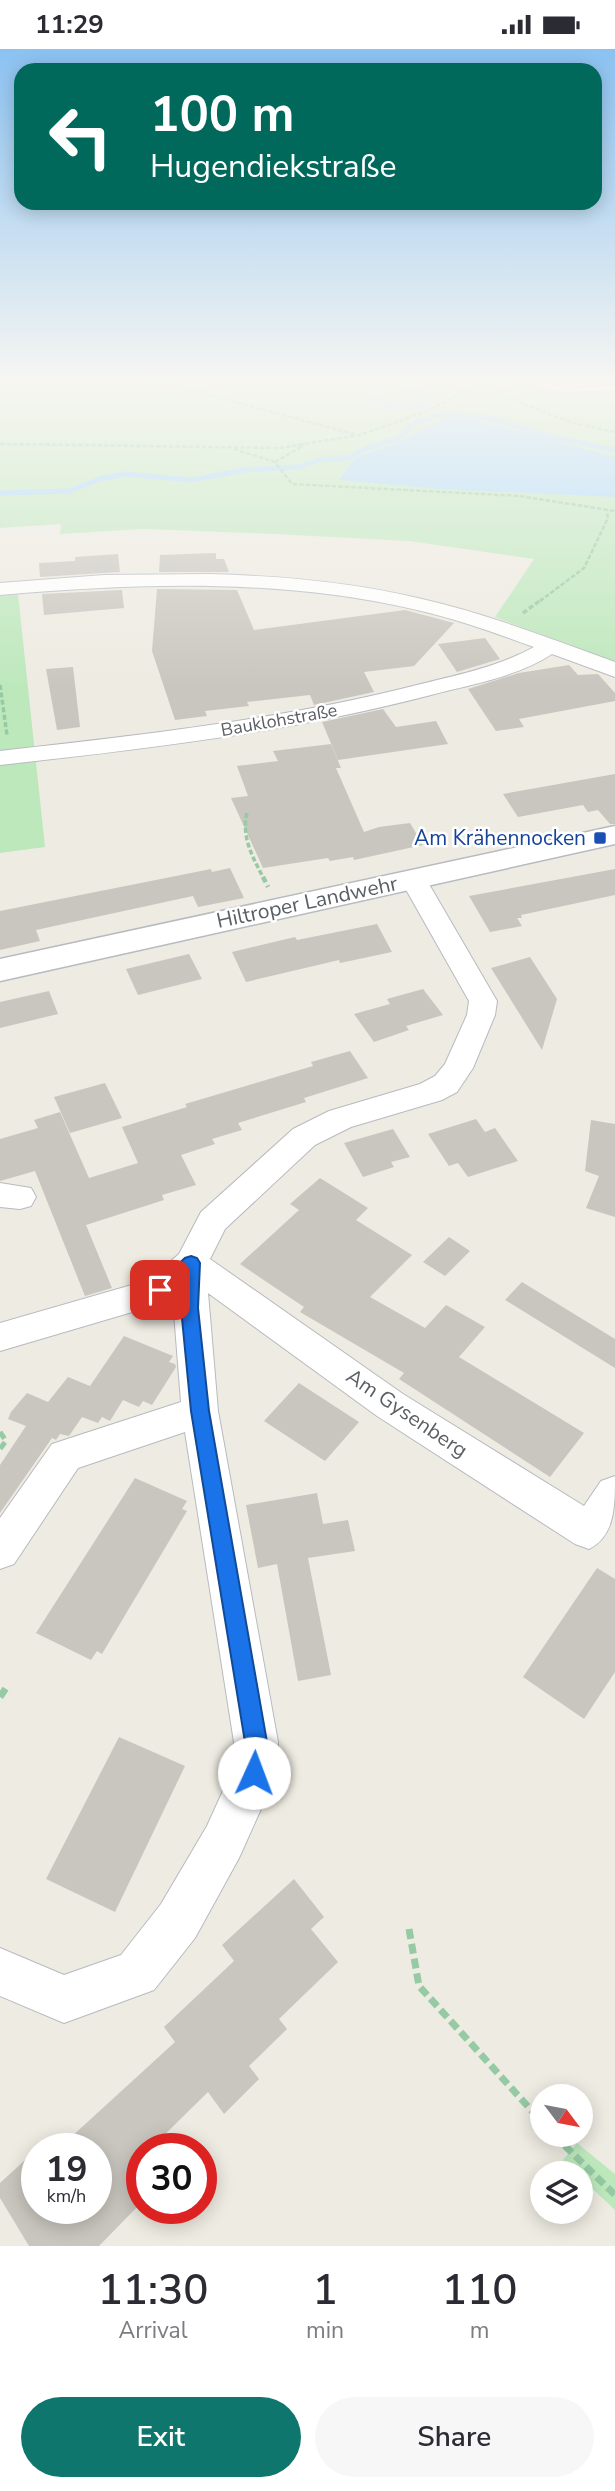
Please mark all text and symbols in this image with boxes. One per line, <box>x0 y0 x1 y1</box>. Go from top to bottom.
text: 11:29 <box>35 7 104 42</box>
text: 100 m <box>150 81 294 148</box>
icon: left <box>35 91 126 182</box>
text: Hugendiekstraße <box>150 145 396 188</box>
street label: Bauklohstraße <box>219 698 339 742</box>
place label: Am Krähennocken <box>414 824 586 852</box>
marker: Am Krähennocken <box>592 830 608 846</box>
street label: Hiltroper Landwehr <box>214 869 401 935</box>
pin <box>130 1260 190 1320</box>
icon: arrive <box>141 1271 179 1309</box>
street label: Am Gysenberg <box>341 1362 473 1464</box>
position arrow <box>217 1736 291 1810</box>
north arrow <box>530 2084 593 2147</box>
map controls <box>530 2084 593 2224</box>
speed limit sign: 30 <box>126 2133 217 2224</box>
text: 19 <box>45 2146 88 2193</box>
button: layers <box>530 2161 593 2224</box>
text: km/h <box>47 2184 86 2208</box>
text: 11:30 <box>98 2262 208 2319</box>
text: 1 <box>312 2262 338 2319</box>
text: 110 <box>442 2262 517 2319</box>
text: Arrival <box>118 2315 188 2346</box>
text: min <box>306 2315 344 2346</box>
text: m <box>470 2315 489 2346</box>
button: Exit <box>21 2397 301 2477</box>
button: Share <box>315 2397 594 2477</box>

